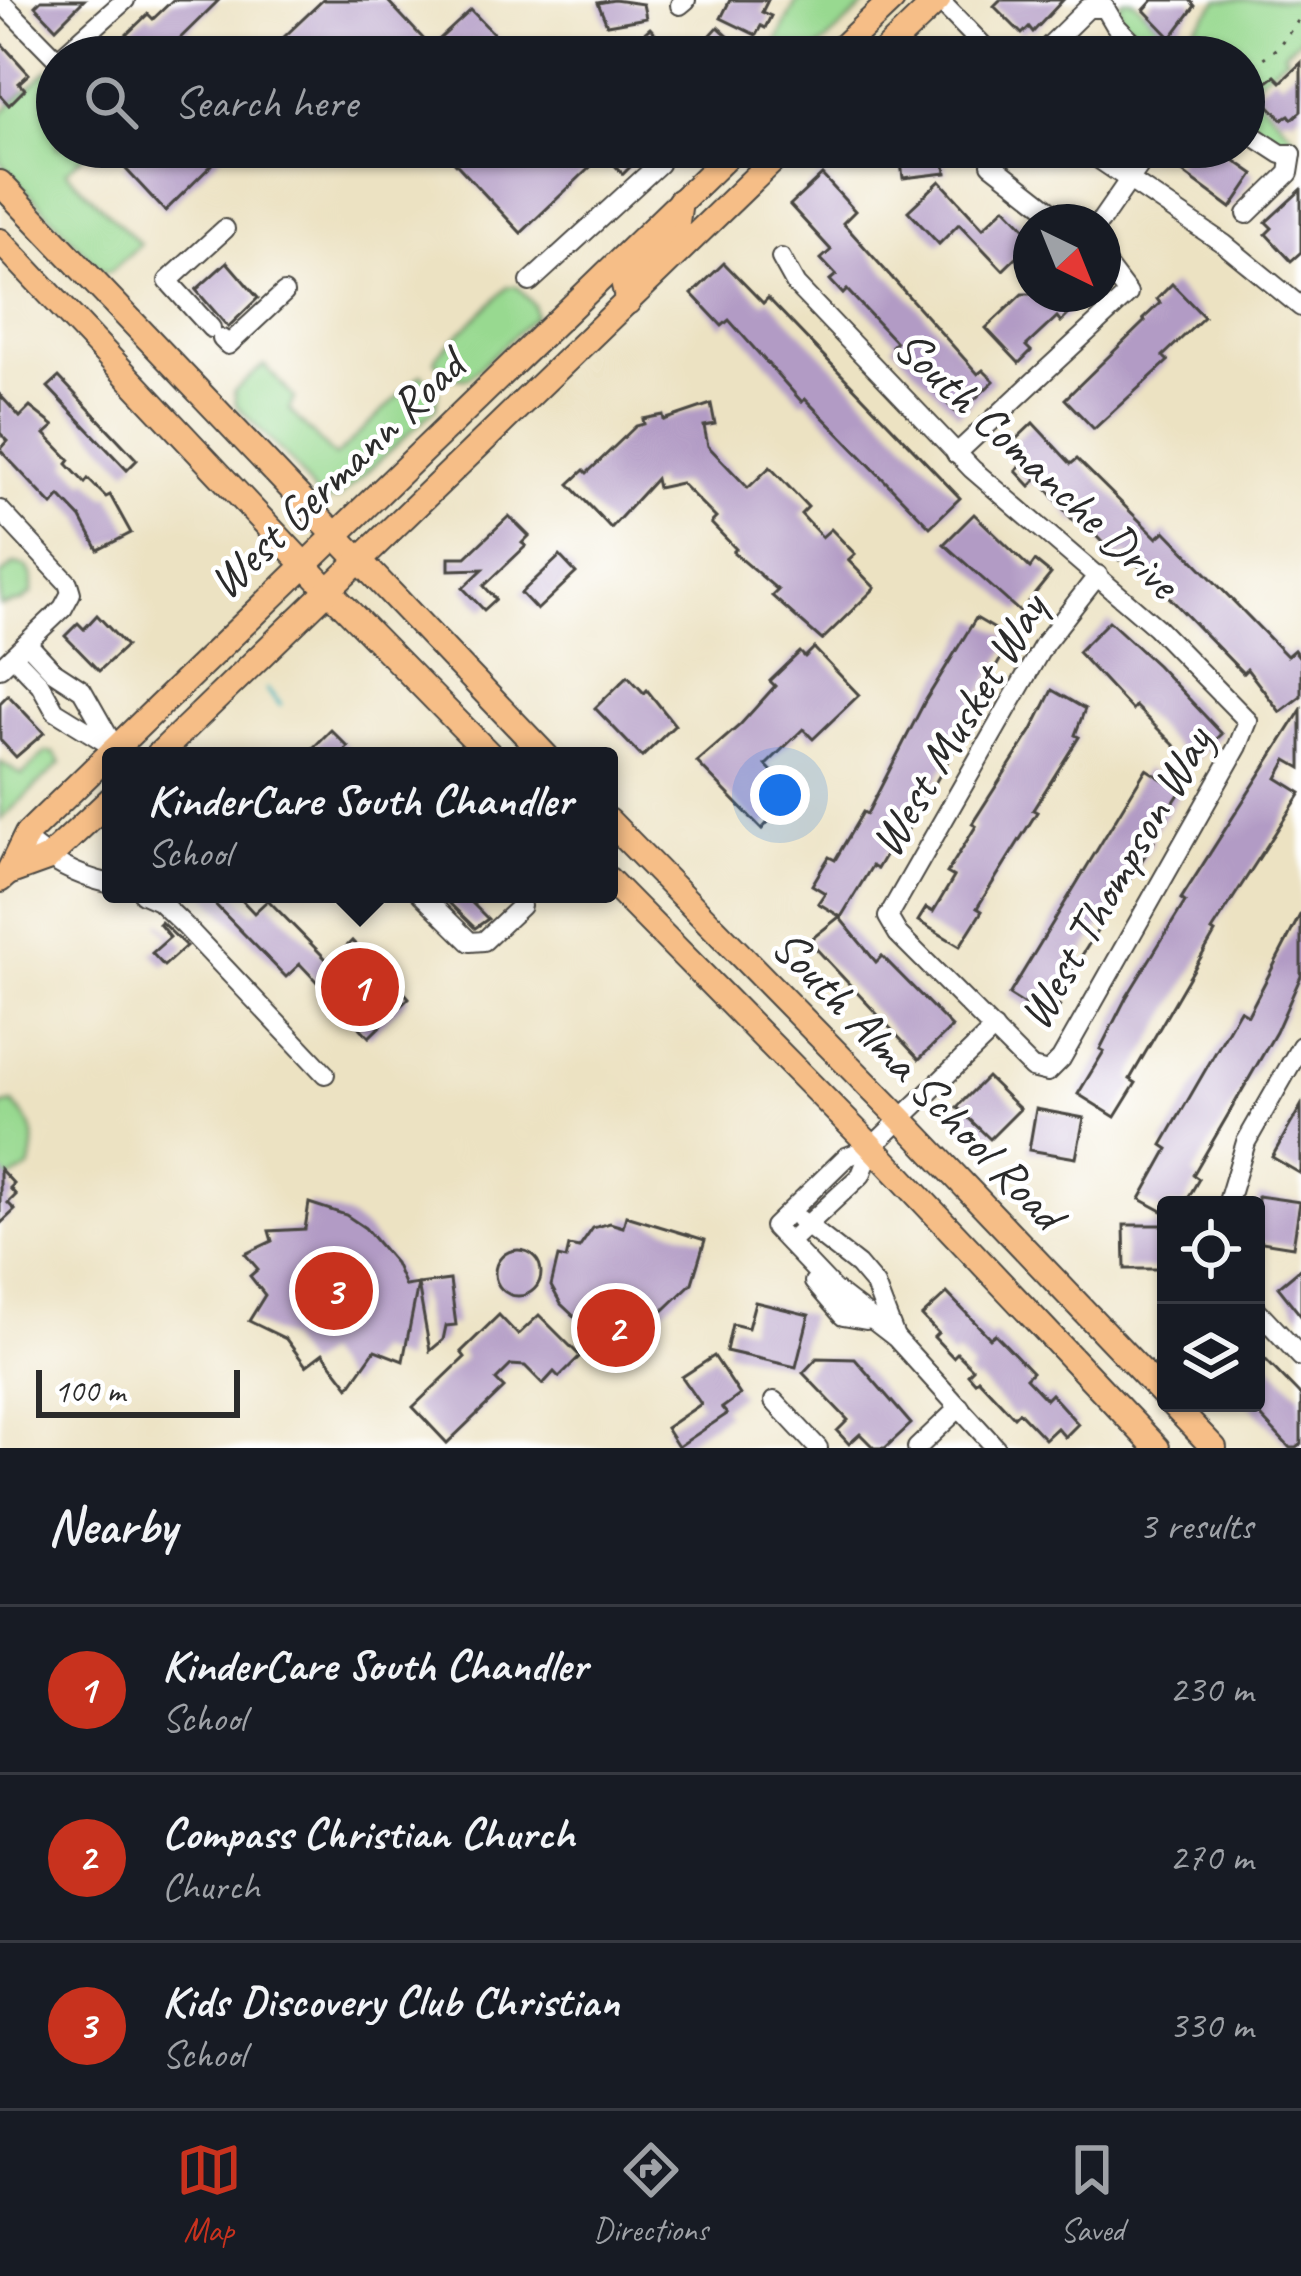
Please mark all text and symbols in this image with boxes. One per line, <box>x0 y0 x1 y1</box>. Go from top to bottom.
search box <box>36 36 1265 168</box>
icon: search <box>78 69 144 135</box>
text: Search here <box>174 74 357 131</box>
north arrow <box>1013 204 1121 312</box>
street label: South Comanche Drive <box>882 316 1195 614</box>
street label: West Germann Road <box>195 332 482 611</box>
street label: West Musket Way <box>856 580 1062 867</box>
street label: West Thompson Way <box>1004 713 1227 1040</box>
popup <box>102 747 618 903</box>
your location <box>750 765 810 825</box>
text: KinderCare South Chandler <box>147 772 573 829</box>
text: School <box>147 829 231 878</box>
street label: South Alma School Road <box>759 916 1082 1247</box>
pin: 1 <box>321 942 399 1032</box>
map controls <box>1157 1196 1265 1412</box>
button: locate <box>1157 1196 1265 1304</box>
pin: 3 <box>295 1246 373 1336</box>
pin: 2 <box>577 1283 655 1373</box>
button: layers <box>1157 1304 1265 1412</box>
scale bar <box>36 1364 240 1417</box>
text: 100 m <box>54 1370 125 1412</box>
text: Nearby <box>48 1494 176 1558</box>
text: 3 results <box>1139 1502 1253 1551</box>
text: KinderCare South Chandler <box>162 1637 587 1694</box>
text: 1 <box>78 1665 96 1714</box>
text: 230 m <box>1169 1665 1253 1714</box>
text: School <box>162 1694 246 1743</box>
text: Compass Christian Church <box>162 1805 574 1862</box>
text: 2 <box>78 1833 96 1882</box>
text: 270 m <box>1169 1833 1253 1882</box>
text: Church <box>162 1862 260 1911</box>
text: Kids Discovery Club Christian <box>162 1973 619 2030</box>
text: 3 <box>78 2001 96 2050</box>
text: 330 m <box>1169 2001 1253 2050</box>
text: School <box>162 2030 246 2079</box>
tab: Map <box>176 2137 242 2251</box>
tab: Directions <box>593 2137 708 2251</box>
tab: Saved <box>1059 2137 1125 2251</box>

